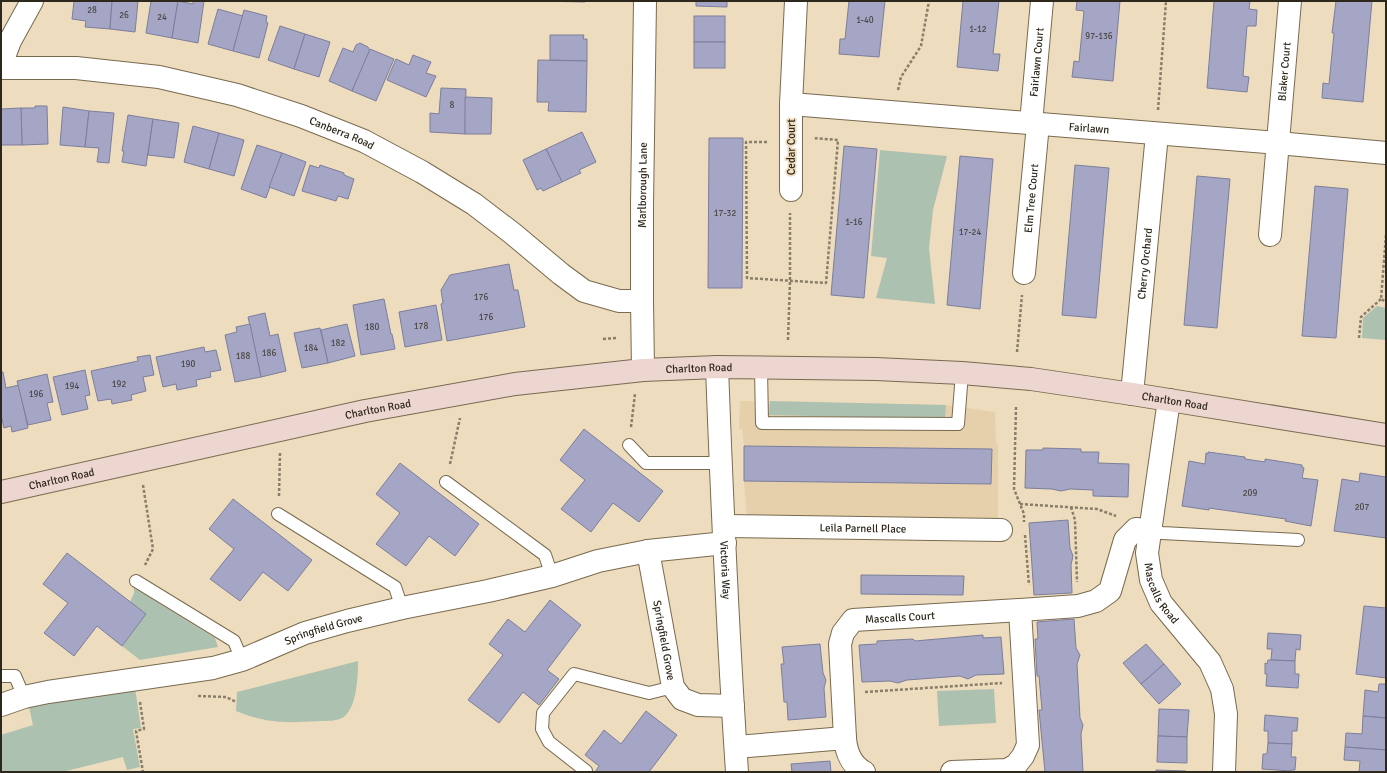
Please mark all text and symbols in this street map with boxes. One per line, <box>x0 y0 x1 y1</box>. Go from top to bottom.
house number: 28 <box>87 5 97 16</box>
house number: 26 <box>119 10 129 21</box>
house number: 24 <box>157 12 167 23</box>
house number: 1-40 <box>856 15 874 26</box>
house number: 1-12 <box>969 24 987 35</box>
street label: Fairlawn Court <box>1027 27 1046 97</box>
house number: 97-136 <box>1085 31 1113 42</box>
street label: Blaker Court <box>1275 41 1293 102</box>
house number: 8 <box>450 100 455 111</box>
street label: Canberra Road <box>307 113 377 152</box>
street label: Cedar Court <box>785 119 798 175</box>
street label: Fairlawn <box>1068 120 1110 136</box>
street label: Marlborough Lane <box>635 142 649 228</box>
street label: Elm Tree Court <box>1021 163 1041 233</box>
house number: 17-32 <box>714 208 736 219</box>
house number: 1-16 <box>845 217 863 228</box>
house number: 17-24 <box>959 227 981 238</box>
street label: Cherry Orchard <box>1135 227 1154 300</box>
house number: 176 <box>474 292 488 303</box>
house number: 176 <box>479 312 493 323</box>
house number: 178 <box>414 321 428 332</box>
house number: 180 <box>365 322 379 333</box>
house number: 182 <box>331 338 345 349</box>
house number: 184 <box>304 343 318 354</box>
house number: 186 <box>262 348 276 359</box>
house number: 188 <box>236 351 250 362</box>
house number: 190 <box>181 359 195 370</box>
street label: Charlton Road <box>665 360 733 376</box>
house number: 192 <box>112 379 126 390</box>
house number: 194 <box>65 381 79 392</box>
house number: 196 <box>29 389 43 400</box>
street label: Charlton Road <box>1141 389 1209 413</box>
street label: Charlton Road <box>344 396 412 422</box>
street label: Charlton Road <box>27 465 96 492</box>
house number: 209 <box>1243 488 1257 499</box>
house number: 207 <box>1355 502 1369 513</box>
street label: Leila Parnell Place <box>819 521 907 535</box>
street label: Victoria Way <box>718 540 733 600</box>
street label: Mascalls Road <box>1142 562 1182 626</box>
street label: Springfield Grove <box>651 599 678 681</box>
street label: Mascalls Court <box>865 609 936 626</box>
street label: Springfield Grove <box>282 611 364 648</box>

